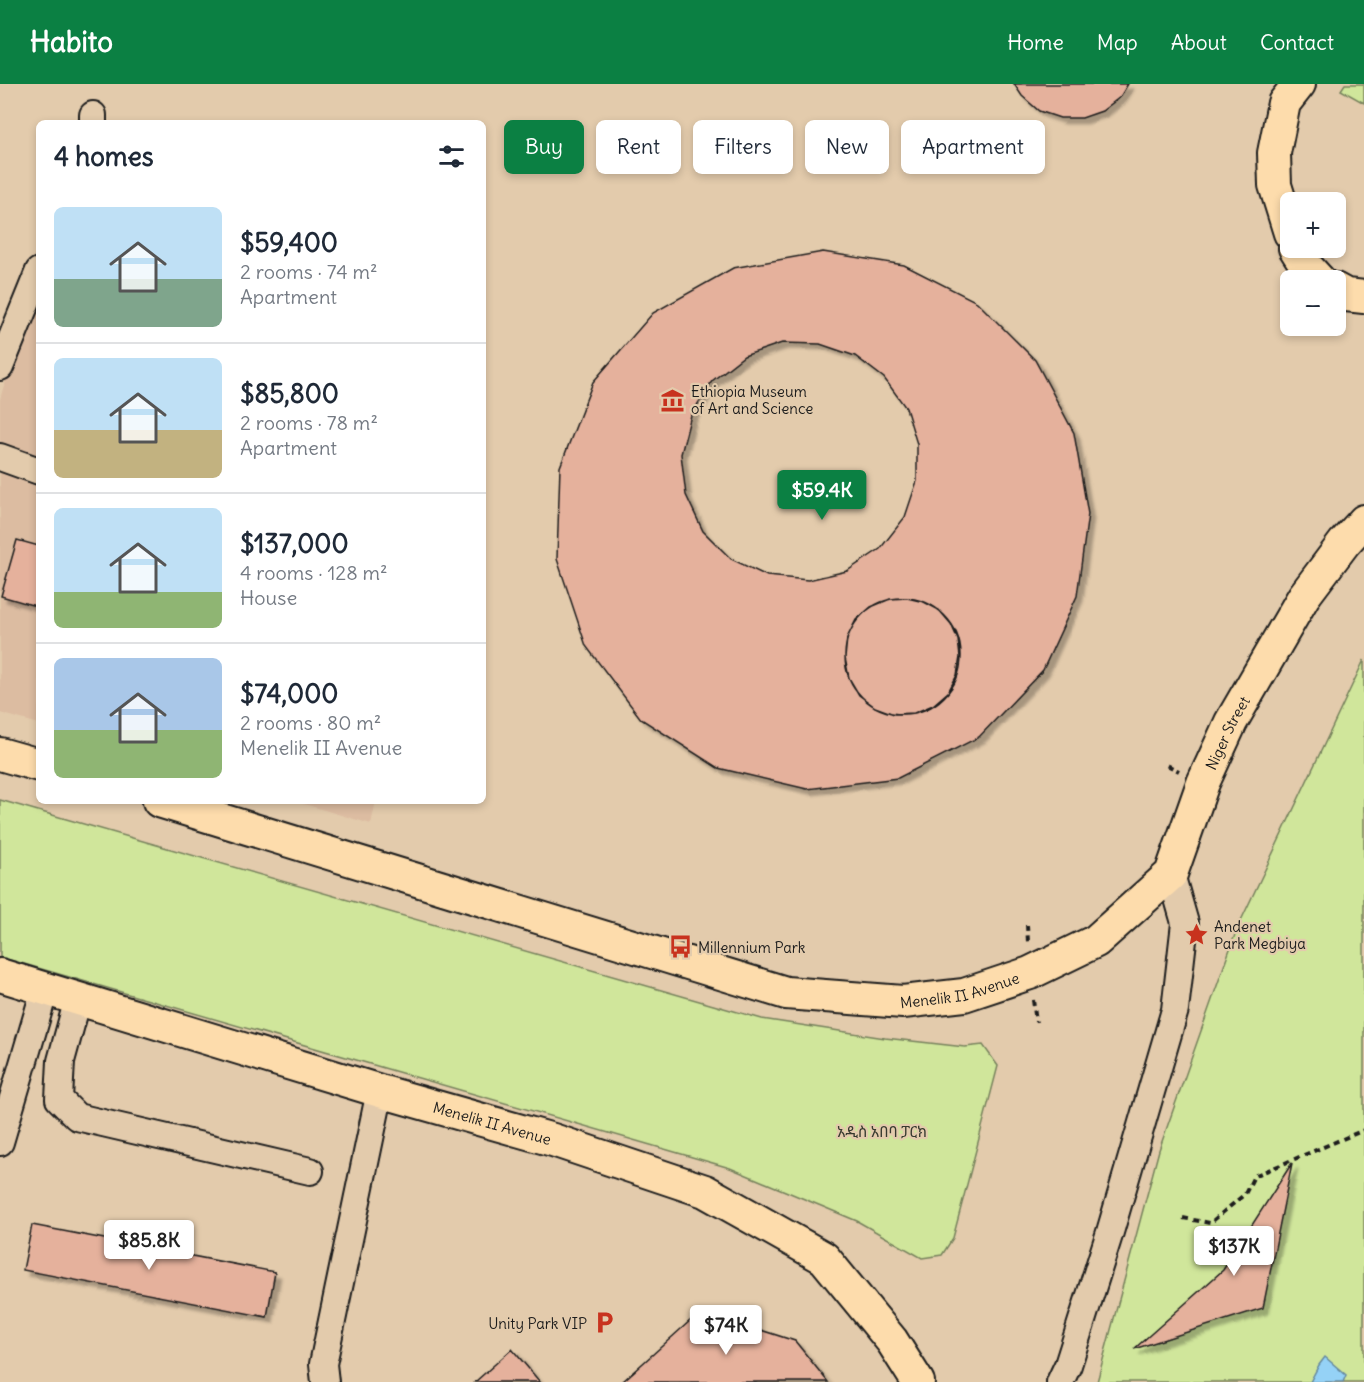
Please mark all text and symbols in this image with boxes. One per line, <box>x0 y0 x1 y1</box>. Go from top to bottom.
text: Habito <box>30 24 113 60</box>
text: Home <box>1007 29 1064 56</box>
text: Map <box>1097 29 1138 56</box>
text: About <box>1171 29 1227 56</box>
text: Contact <box>1260 29 1334 56</box>
chip: Buy <box>504 120 584 174</box>
chip: Rent <box>596 120 681 174</box>
chip: Filters <box>693 120 793 174</box>
chip: New <box>805 120 889 174</box>
chip: Apartment <box>901 120 1045 174</box>
text: 4 homes <box>54 140 153 173</box>
icon: filters <box>435 140 468 173</box>
map controls <box>1280 192 1346 336</box>
button: + <box>1280 192 1346 258</box>
text: $59,400 <box>240 226 338 259</box>
icon: home <box>102 231 174 303</box>
text: 2 rooms · 74 m² <box>240 259 377 284</box>
button: − <box>1280 270 1346 336</box>
text: Apartment <box>240 284 337 309</box>
text: $85,800 <box>240 377 339 410</box>
icon: home <box>102 382 174 454</box>
place label: Ethiopia Museum of Art and Science <box>691 382 813 418</box>
museum icon: Ethiopia Museum of Art and Science <box>660 387 686 413</box>
text: 2 rooms · 78 m² <box>240 410 378 435</box>
text: Apartment <box>240 435 337 460</box>
pin: $59.4K <box>773 470 871 521</box>
text: $59.4K <box>791 477 853 502</box>
text: $137,000 <box>240 527 349 560</box>
icon: home <box>102 532 174 604</box>
text: 4 rooms · 128 m² <box>240 560 388 585</box>
text: House <box>240 585 297 610</box>
text: $74,000 <box>240 677 338 710</box>
icon: home <box>102 682 174 754</box>
street label: Niger Street <box>1201 693 1253 773</box>
text: 2 rooms · 80 m² <box>240 710 381 735</box>
text: Menelik II Avenue <box>240 735 402 760</box>
place label: Andenet Park Megbiya <box>1214 917 1306 953</box>
place icon: Andenet Park Megbiya <box>1183 922 1209 948</box>
bus stop icon: Millennium Park <box>667 934 693 960</box>
place label: Millennium Park <box>698 938 806 957</box>
street label: Menelik II Avenue <box>899 968 1022 1012</box>
street label: Menelik II Avenue <box>431 1097 554 1149</box>
park label: አዲስ አበባ ፓርክ <box>837 1122 927 1141</box>
pin: $85.8K <box>100 1220 198 1271</box>
pin: $137K <box>1192 1226 1276 1277</box>
text: $85.8K <box>118 1227 180 1252</box>
text: $137K <box>1208 1233 1260 1258</box>
pin: $74K <box>690 1305 762 1356</box>
parking icon: Unity Park VIP <box>592 1310 618 1336</box>
text: $74K <box>704 1312 748 1337</box>
place label: Unity Park VIP <box>488 1314 587 1333</box>

